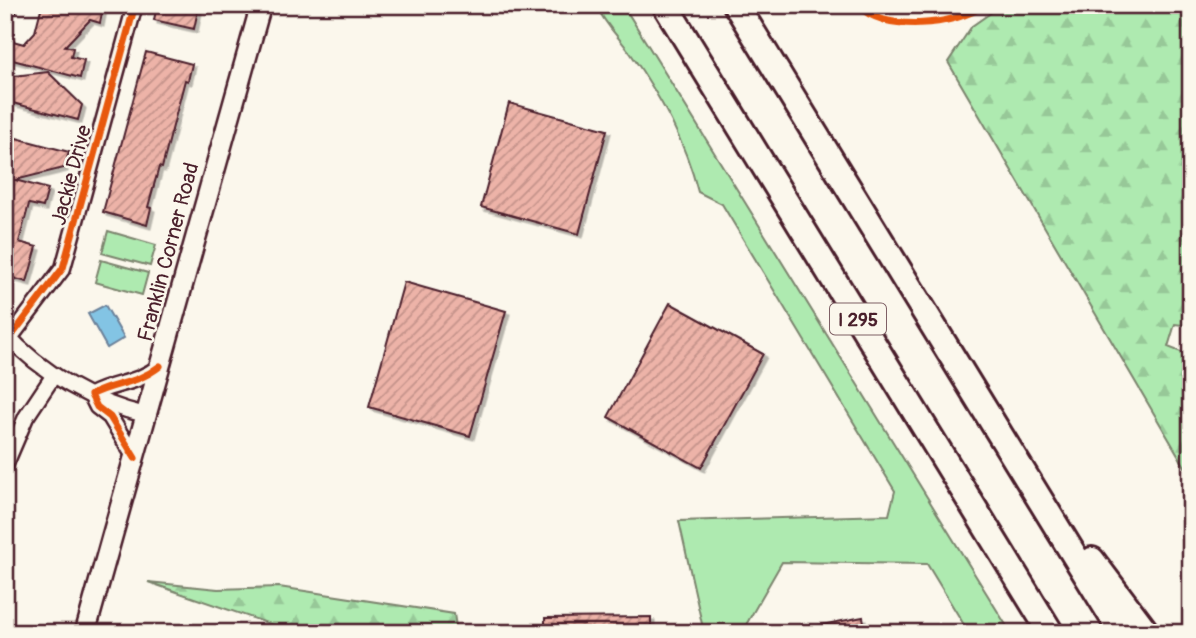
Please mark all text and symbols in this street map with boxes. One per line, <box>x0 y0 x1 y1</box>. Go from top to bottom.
street label: Jackie Drive <box>45 121 98 228</box>
street label: Franklin Corner Road <box>132 160 205 345</box>
road number: I 295 <box>830 304 886 334</box>

